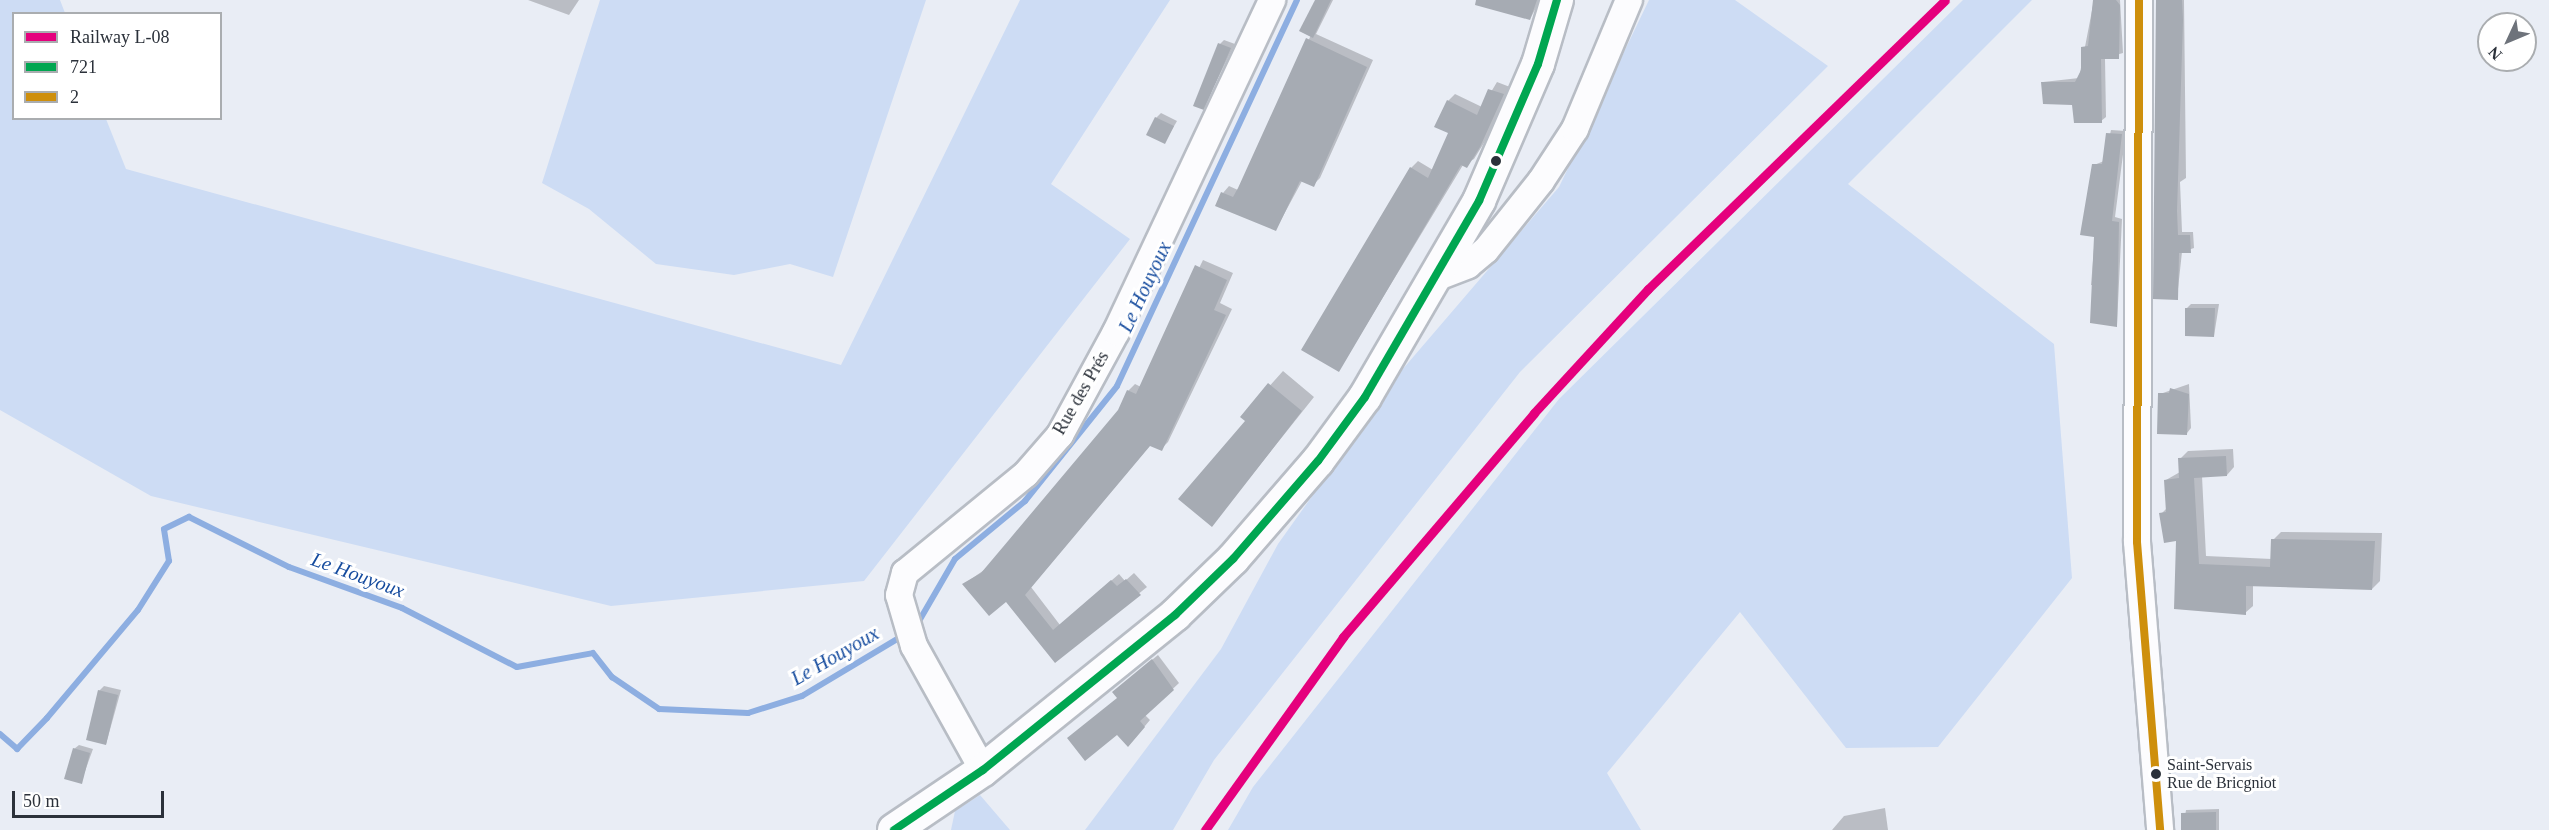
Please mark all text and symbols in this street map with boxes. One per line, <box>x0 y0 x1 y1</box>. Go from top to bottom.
legend <box>12 12 222 120</box>
north arrow <box>2477 12 2537 72</box>
text: Railway L-08 <box>70 27 169 47</box>
text: N <box>2485 43 2505 64</box>
text: 721 <box>70 57 97 77</box>
text: 2 <box>70 87 79 107</box>
unlabelled marker <box>1490 155 1502 167</box>
water label: Le Houyoux <box>1114 238 1176 336</box>
street label: Rue des Prés <box>1048 347 1114 439</box>
water label: Le Houyoux <box>308 547 408 603</box>
water label: Le Houyoux <box>787 621 883 691</box>
place label: Saint-Servais Rue de Bricgniot <box>2167 755 2276 793</box>
marker: Saint-Servais Rue de Bricgniot <box>2150 768 2162 780</box>
scale bar <box>15 779 166 817</box>
text: 50 m <box>23 791 60 811</box>

